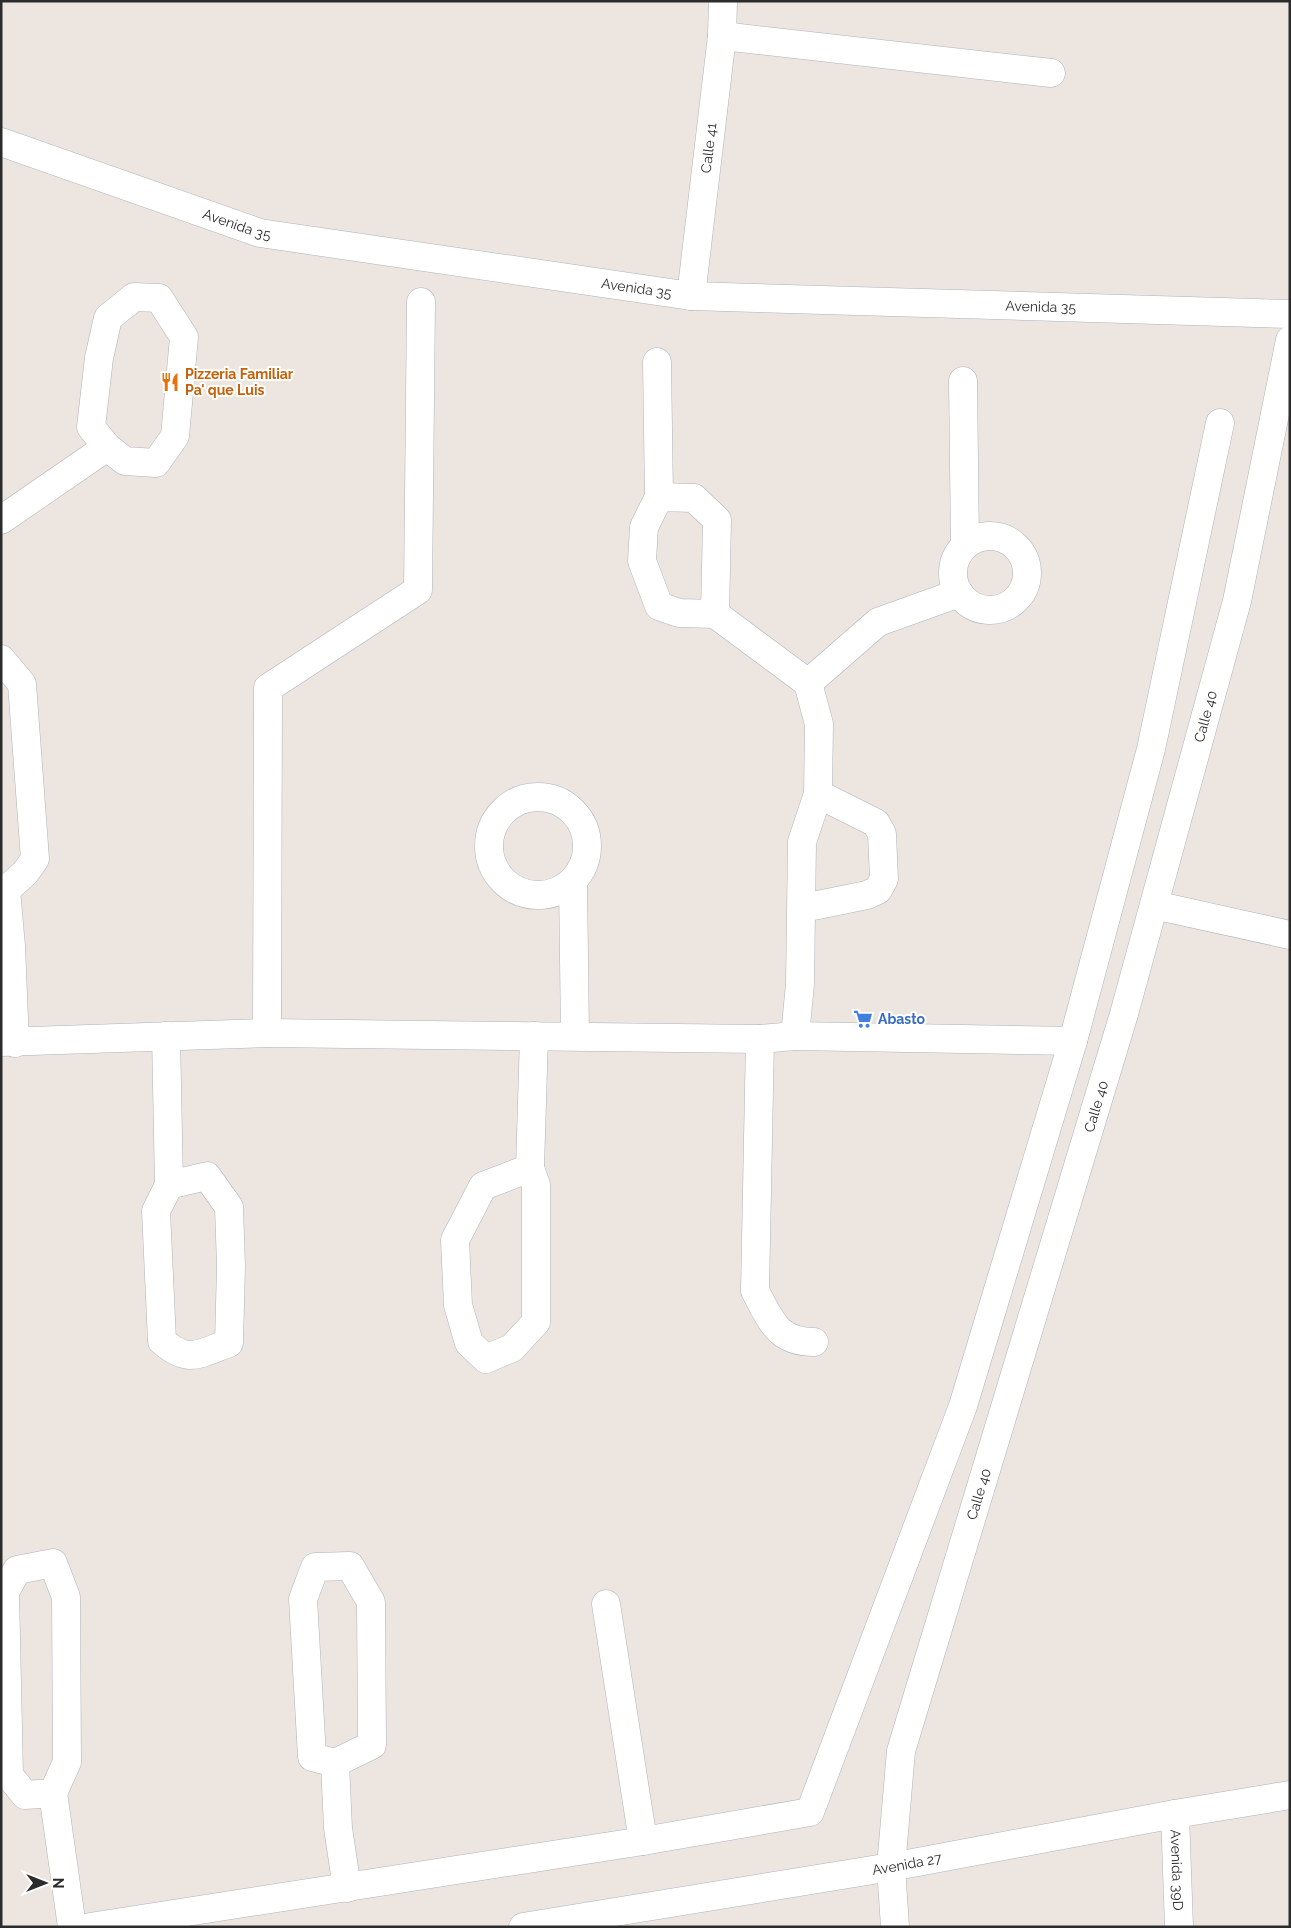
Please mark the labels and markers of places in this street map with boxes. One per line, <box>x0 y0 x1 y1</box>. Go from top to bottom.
place label: Pizzeria Familiar Pa' que Luis <box>185 366 294 398</box>
restaurant icon: Pizzeria Familiar Pa' que Luis <box>159 371 181 393</box>
supermarket icon: Abasto <box>852 1008 874 1030</box>
place label: Abasto <box>878 1011 925 1027</box>

